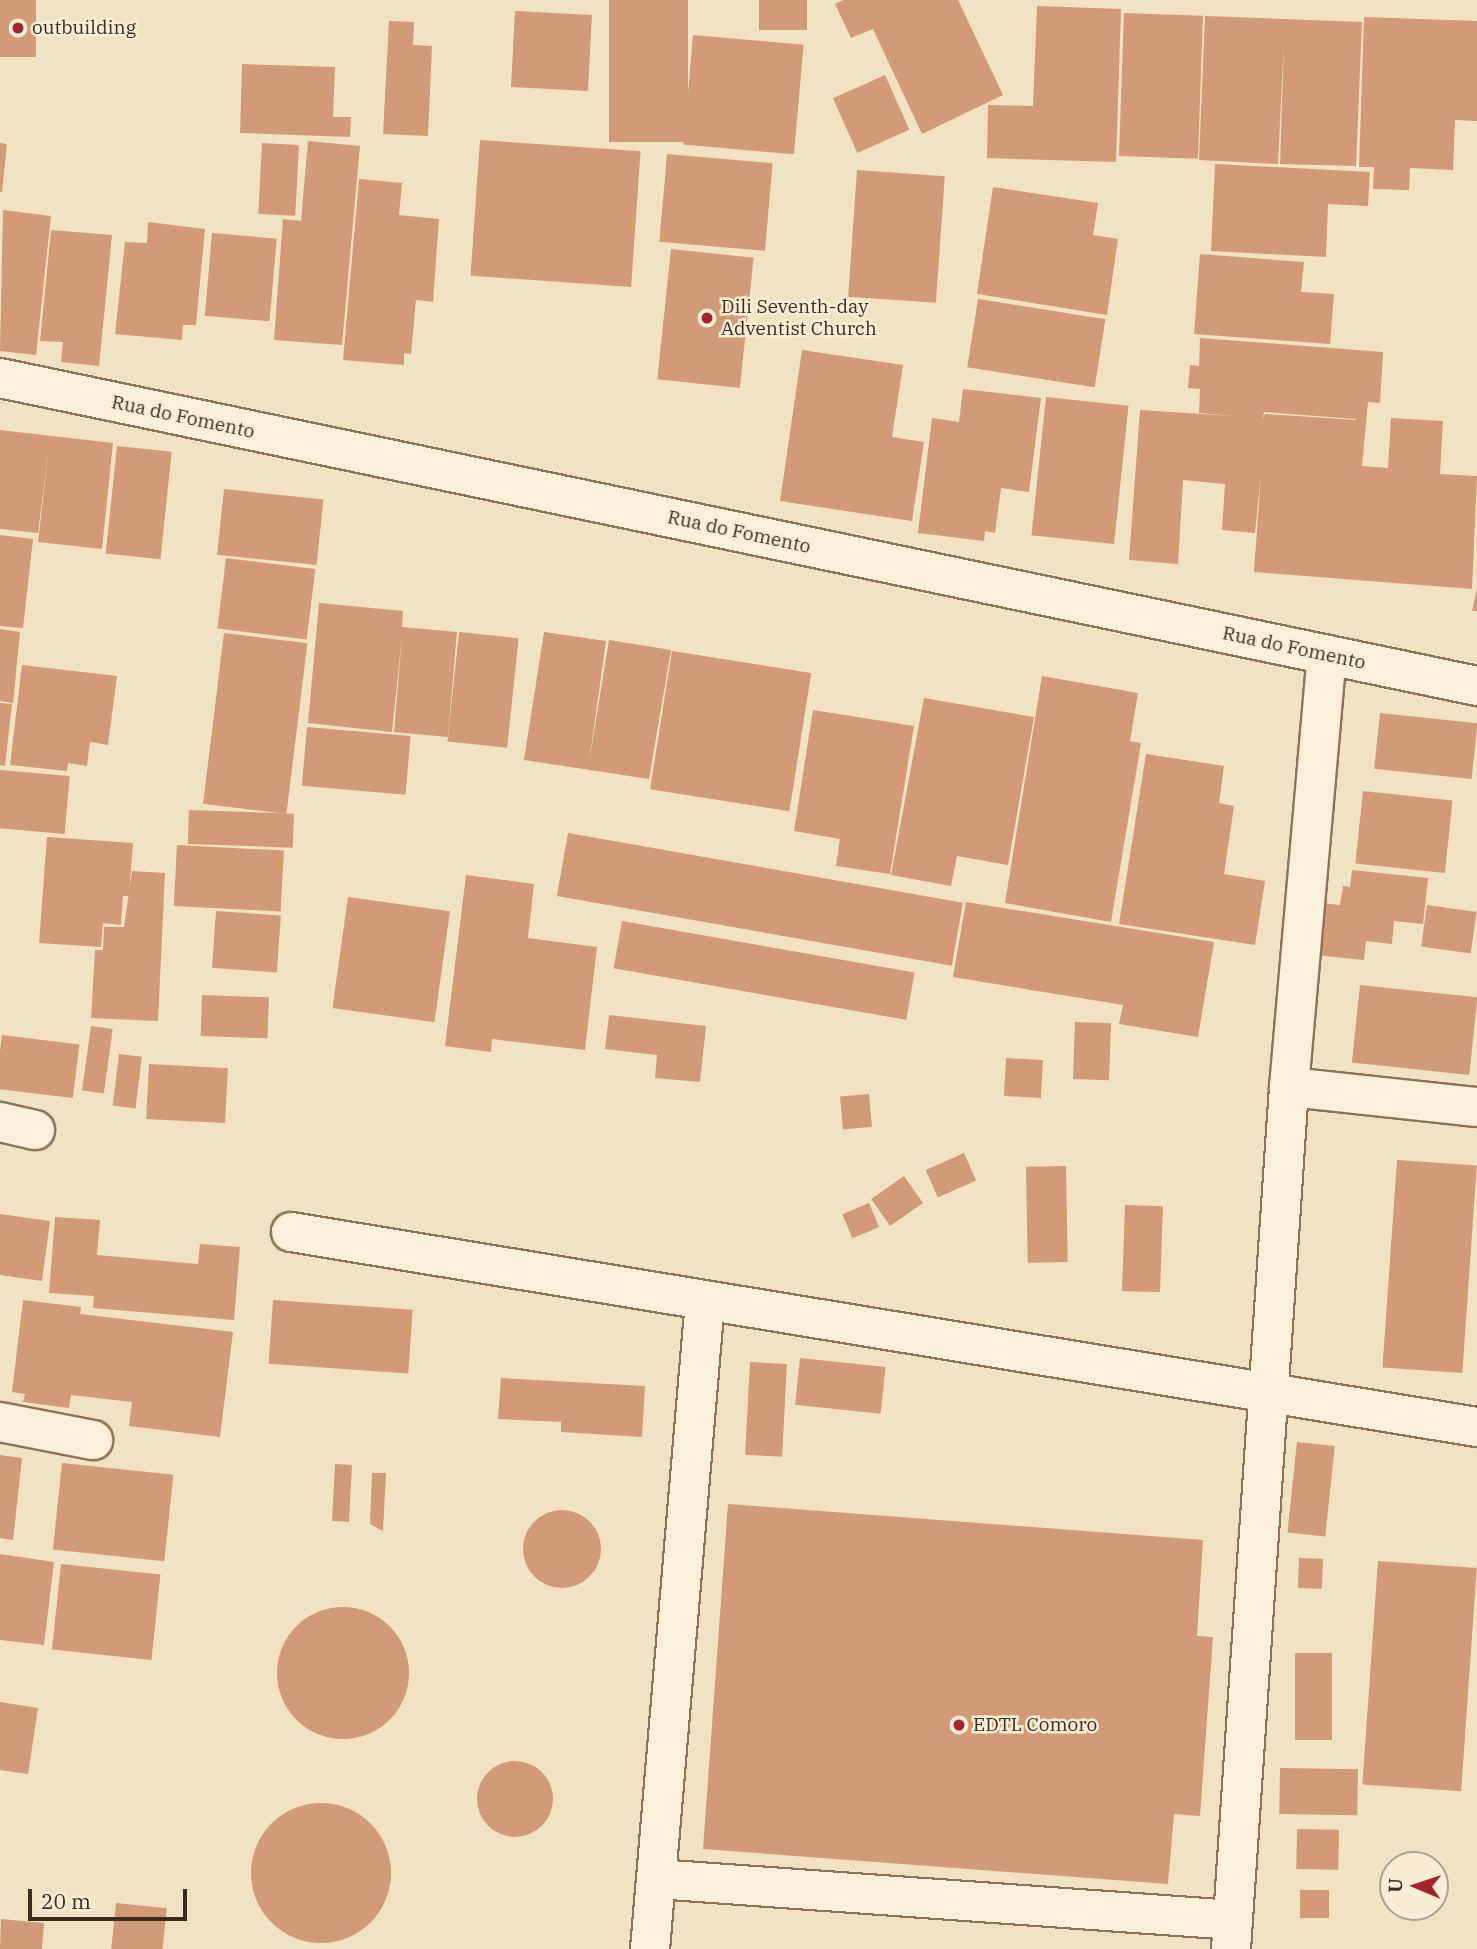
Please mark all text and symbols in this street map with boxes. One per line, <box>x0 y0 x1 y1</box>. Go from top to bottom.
place label: outbuilding <box>32 17 136 39</box>
marker: outbuilding <box>10 20 26 36</box>
place label: Dili Seventh-day Adventist Church <box>721 296 877 340</box>
marker: Dili Seventh-day Adventist Church <box>699 310 715 326</box>
street label: Rua do Fomento <box>109 391 257 443</box>
street label: Rua do Fomento <box>665 506 813 558</box>
street label: Rua do Fomento <box>1220 622 1368 674</box>
place label: EDTL Comoro <box>973 1714 1097 1736</box>
marker: EDTL Comoro <box>951 1717 967 1733</box>
north arrow <box>1379 1851 1449 1921</box>
scale bar <box>32 1876 191 1920</box>
text: U <box>1383 1878 1407 1893</box>
text: 20 m <box>41 1887 91 1915</box>

